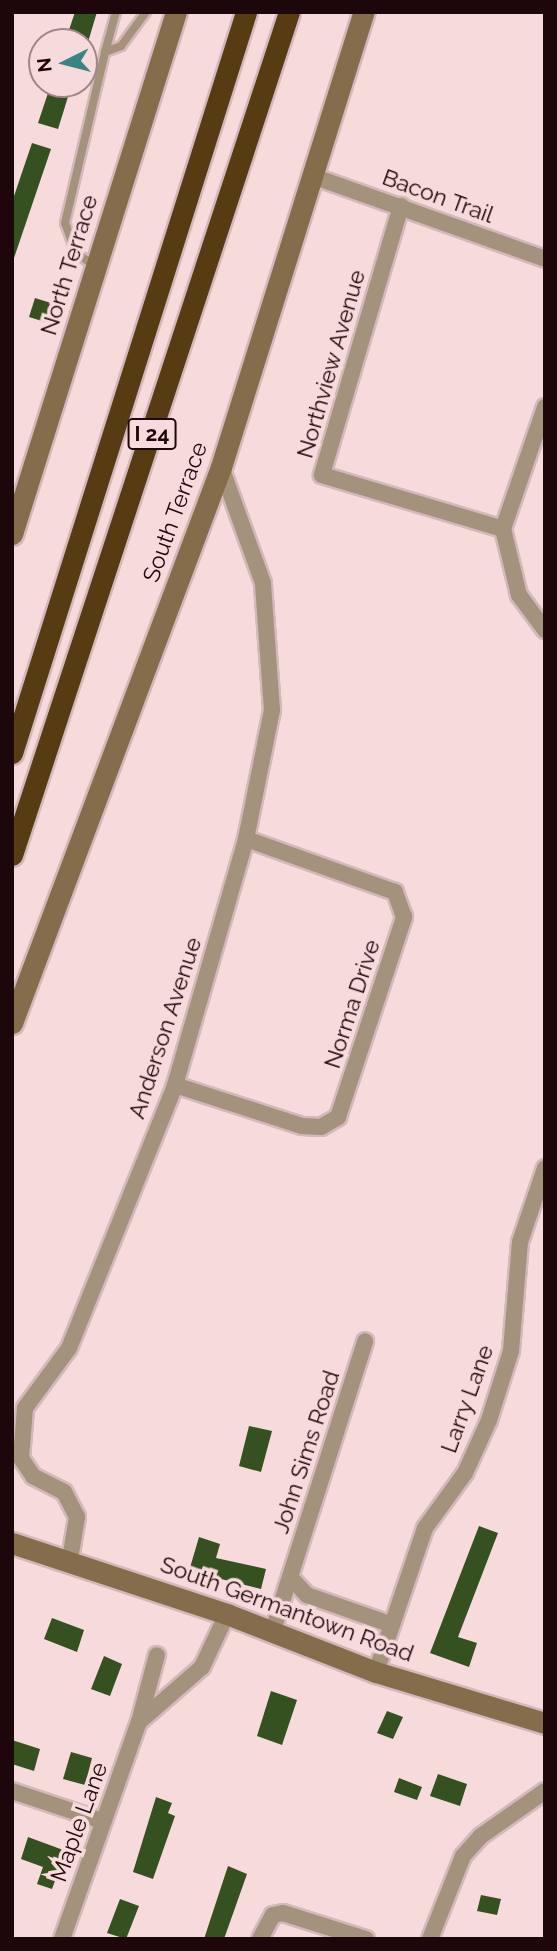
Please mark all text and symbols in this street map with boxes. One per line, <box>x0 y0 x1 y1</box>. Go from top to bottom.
north arrow <box>28 28 98 98</box>
text: N <box>32 57 56 73</box>
street label: Bacon Trail <box>378 163 498 229</box>
street label: North Terrace <box>34 191 104 339</box>
street label: Northview Avenue <box>291 266 371 462</box>
road number: I 24 <box>128 416 176 452</box>
street label: South Terrace <box>137 438 213 586</box>
street label: Anderson Avenue <box>123 934 207 1122</box>
street label: Norma Drive <box>318 936 386 1072</box>
street label: Larry Lane <box>435 1341 499 1457</box>
street label: John Sims Road <box>267 1367 345 1537</box>
street label: South Germantown Road <box>157 1550 417 1668</box>
street label: Maple Lane <box>45 1758 113 1886</box>

